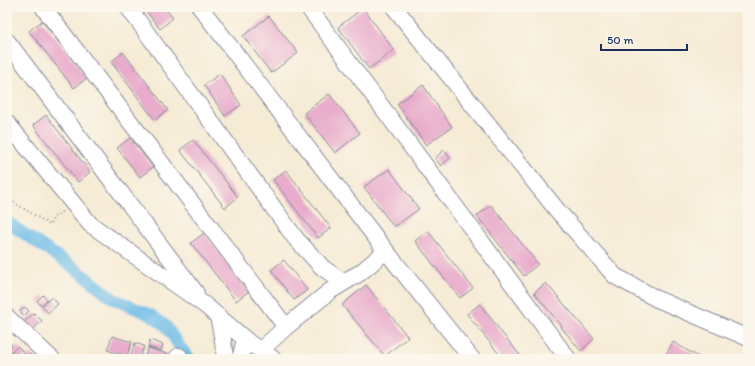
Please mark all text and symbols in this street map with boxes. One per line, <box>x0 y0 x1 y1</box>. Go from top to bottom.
scale bar <box>601 26 687 52</box>
text: 50 m <box>607 33 633 47</box>

